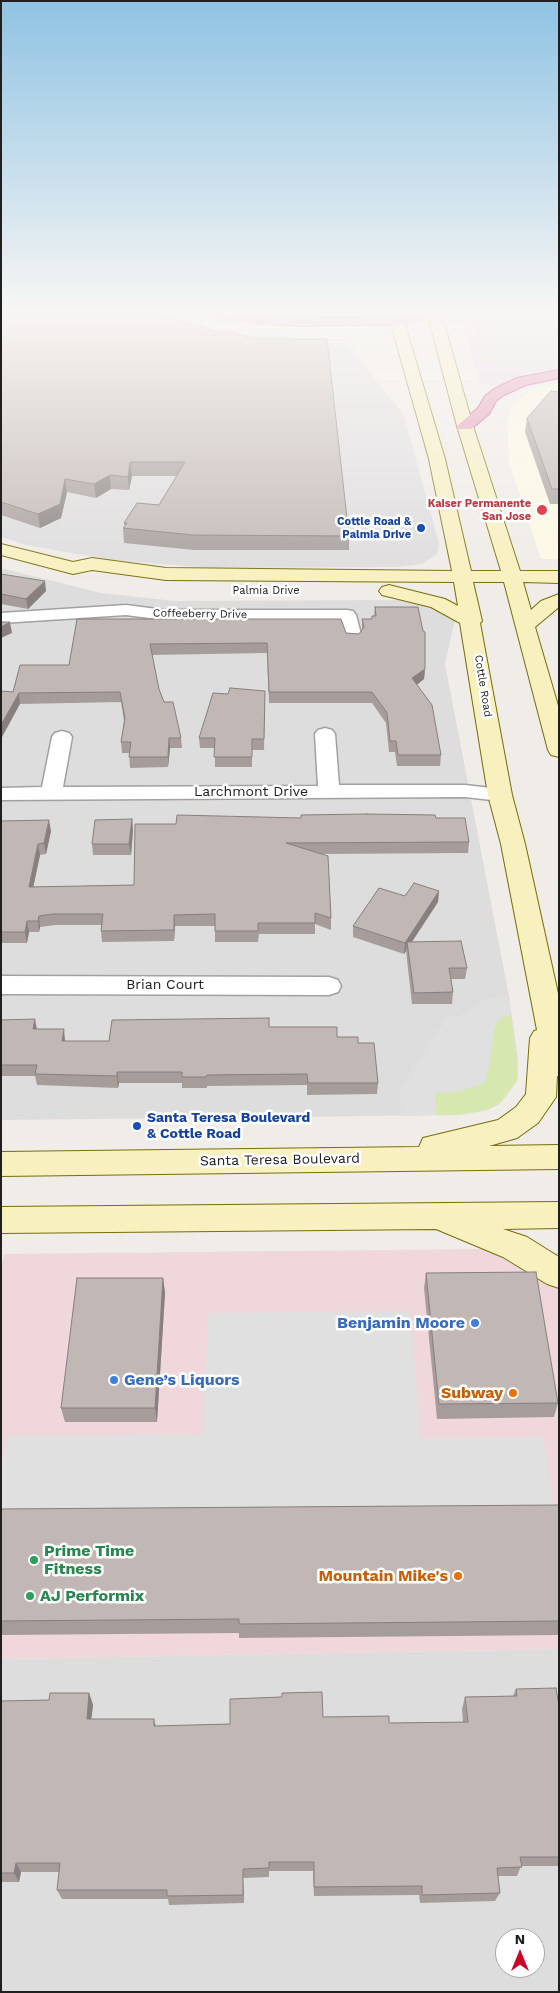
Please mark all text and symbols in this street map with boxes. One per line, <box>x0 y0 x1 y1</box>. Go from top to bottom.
place label: Kaiser Permanente San Jose <box>428 497 531 523</box>
marker: Kaiser Permanente San Jose <box>535 503 549 517</box>
place label: Cottle Road & Palmia Drive <box>337 515 411 541</box>
marker: Cottle Road & Palmia Drive <box>415 522 427 534</box>
street label: Palmia Drive <box>232 584 300 598</box>
street label: Coffeeberry Drive <box>153 607 247 621</box>
street label: Cottle Road <box>472 654 494 718</box>
street label: Larchmont Drive <box>194 784 308 800</box>
street label: Brian Court <box>126 977 204 993</box>
place label: Santa Teresa Boulevard & Cottle Road <box>147 1110 310 1142</box>
marker: Santa Teresa Boulevard & Cottle Road <box>131 1120 143 1132</box>
street label: Santa Teresa Boulevard <box>200 1150 360 1170</box>
place label: Benjamin Moore <box>337 1313 465 1333</box>
marker: Benjamin Moore <box>469 1317 481 1329</box>
place label: Gene’s Liquors <box>124 1370 240 1390</box>
marker: Gene’s Liquors <box>108 1374 120 1386</box>
place label: Subway <box>441 1383 503 1403</box>
marker: Subway <box>507 1387 519 1399</box>
place label: Prime Time Fitness <box>44 1541 134 1579</box>
marker: Prime Time Fitness <box>28 1554 40 1566</box>
place label: Mountain Mike's <box>319 1566 448 1586</box>
marker: Mountain Mike's <box>452 1570 464 1582</box>
place label: AJ Performix <box>40 1586 144 1606</box>
marker: AJ Performix <box>24 1590 36 1602</box>
north arrow <box>495 1928 545 1978</box>
text: N <box>515 1931 525 1947</box>

